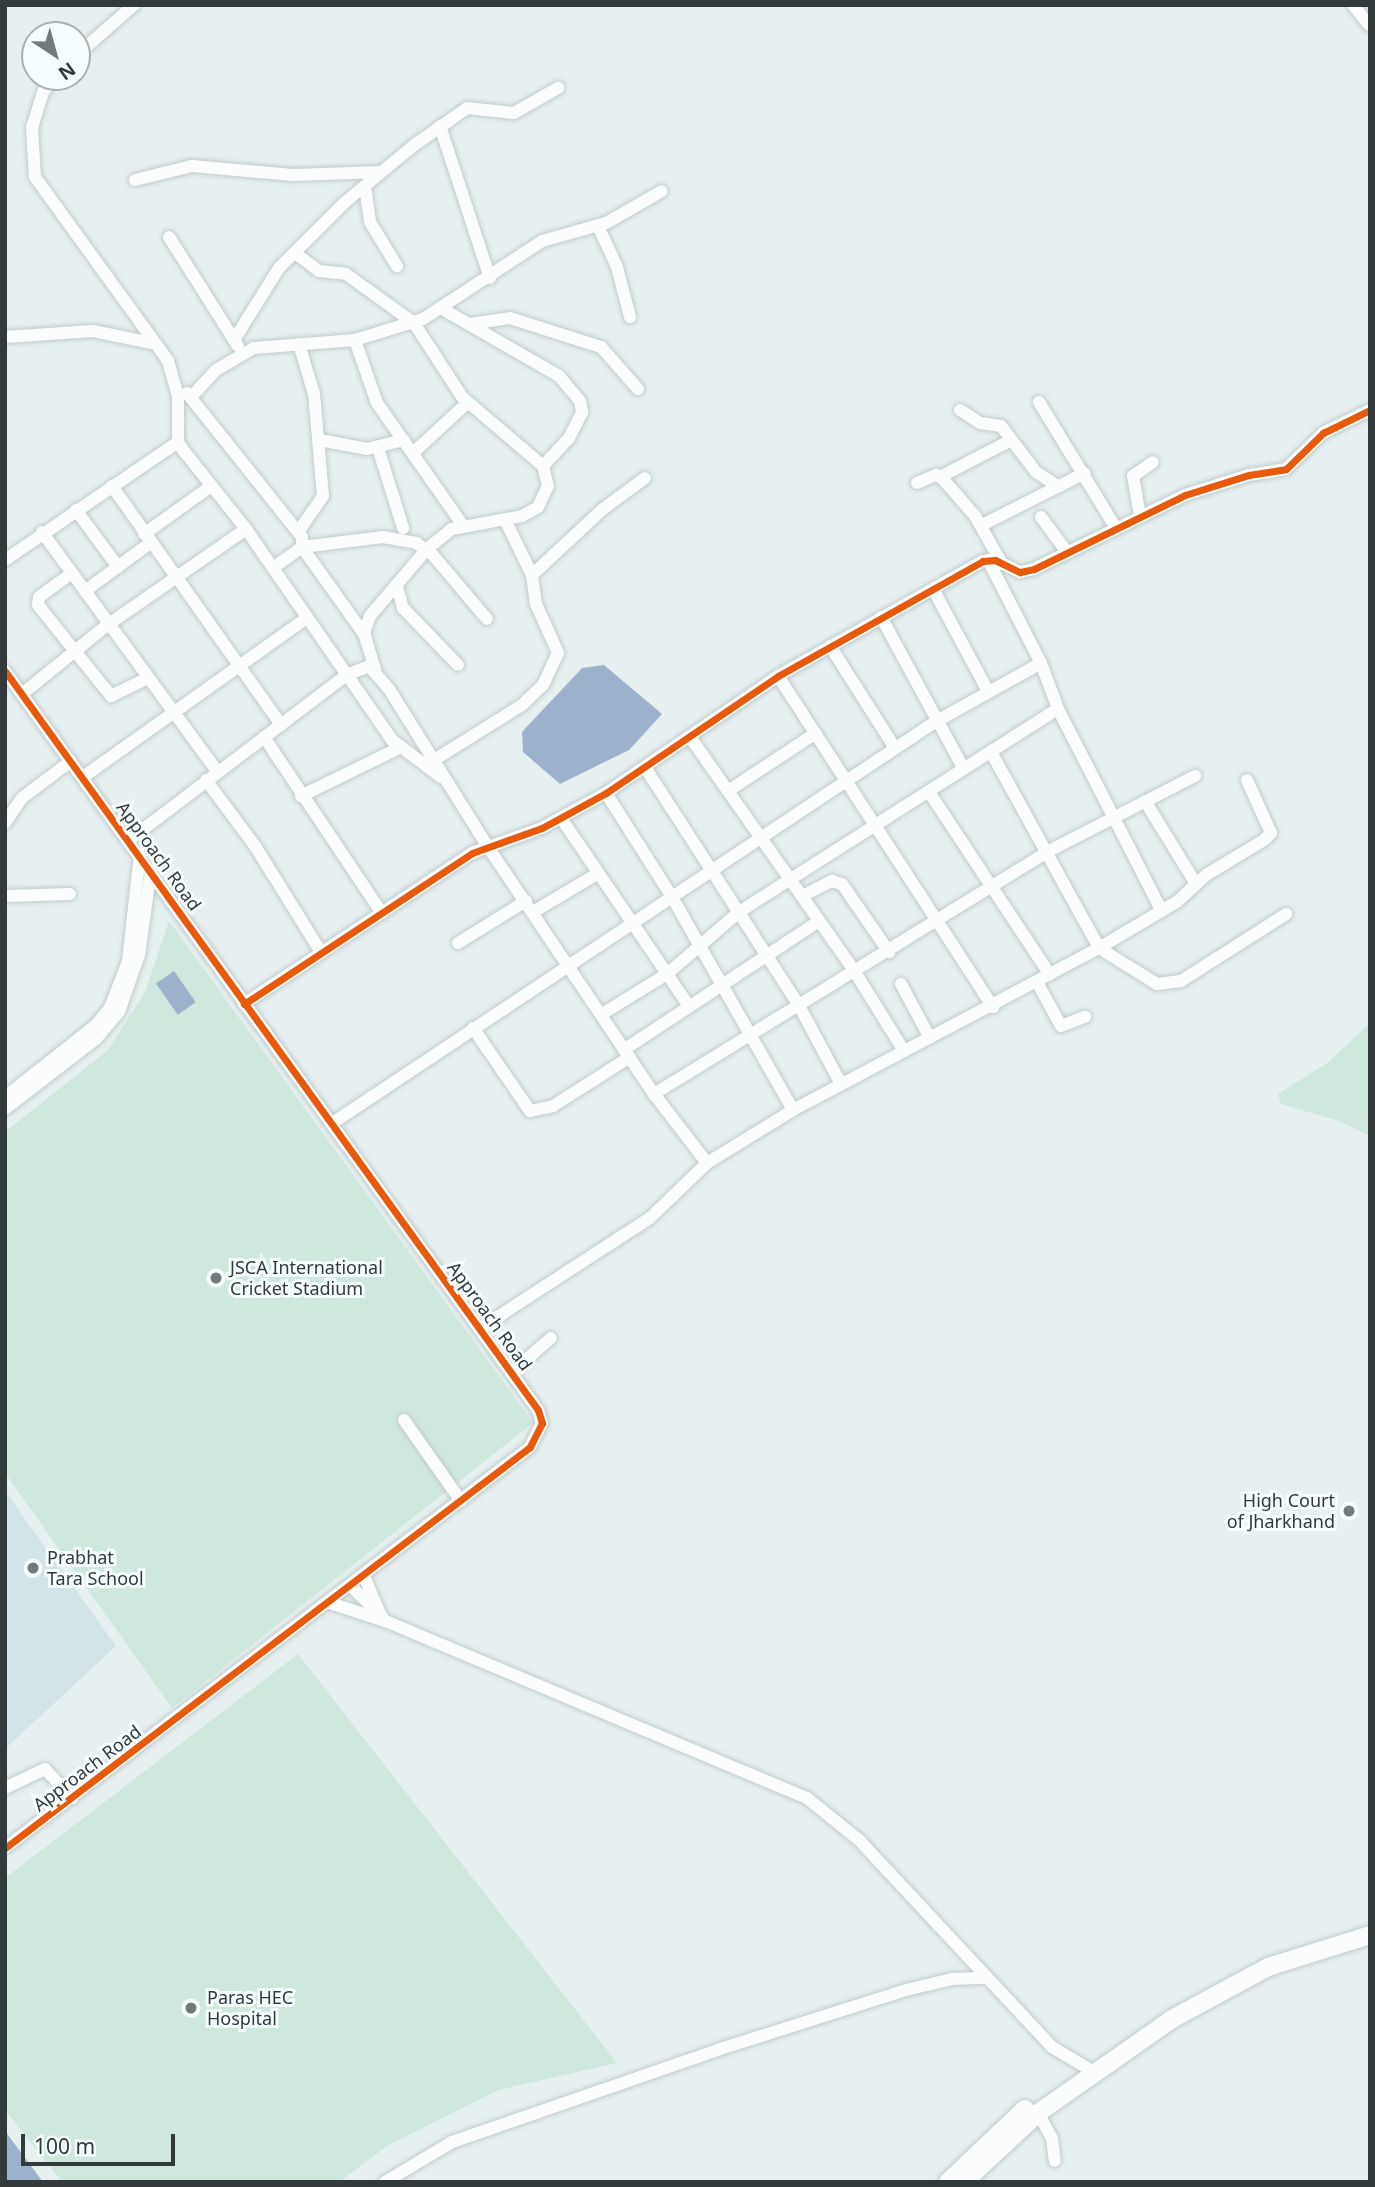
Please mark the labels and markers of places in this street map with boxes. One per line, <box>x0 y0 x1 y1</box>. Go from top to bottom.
place label: JSCA International Cricket Stadium <box>230 1257 383 1300</box>
marker: JSCA International Cricket Stadium <box>208 1270 224 1286</box>
place label: High Court of Jharkhand <box>1227 1490 1335 1532</box>
marker: High Court of Jharkhand <box>1341 1503 1357 1519</box>
place label: Prabhat Tara School <box>47 1547 144 1590</box>
marker: Prabhat Tara School <box>25 1560 41 1576</box>
place label: Paras HEC Hospital <box>207 1987 293 2030</box>
marker: Paras HEC Hospital <box>181 1998 201 2018</box>

